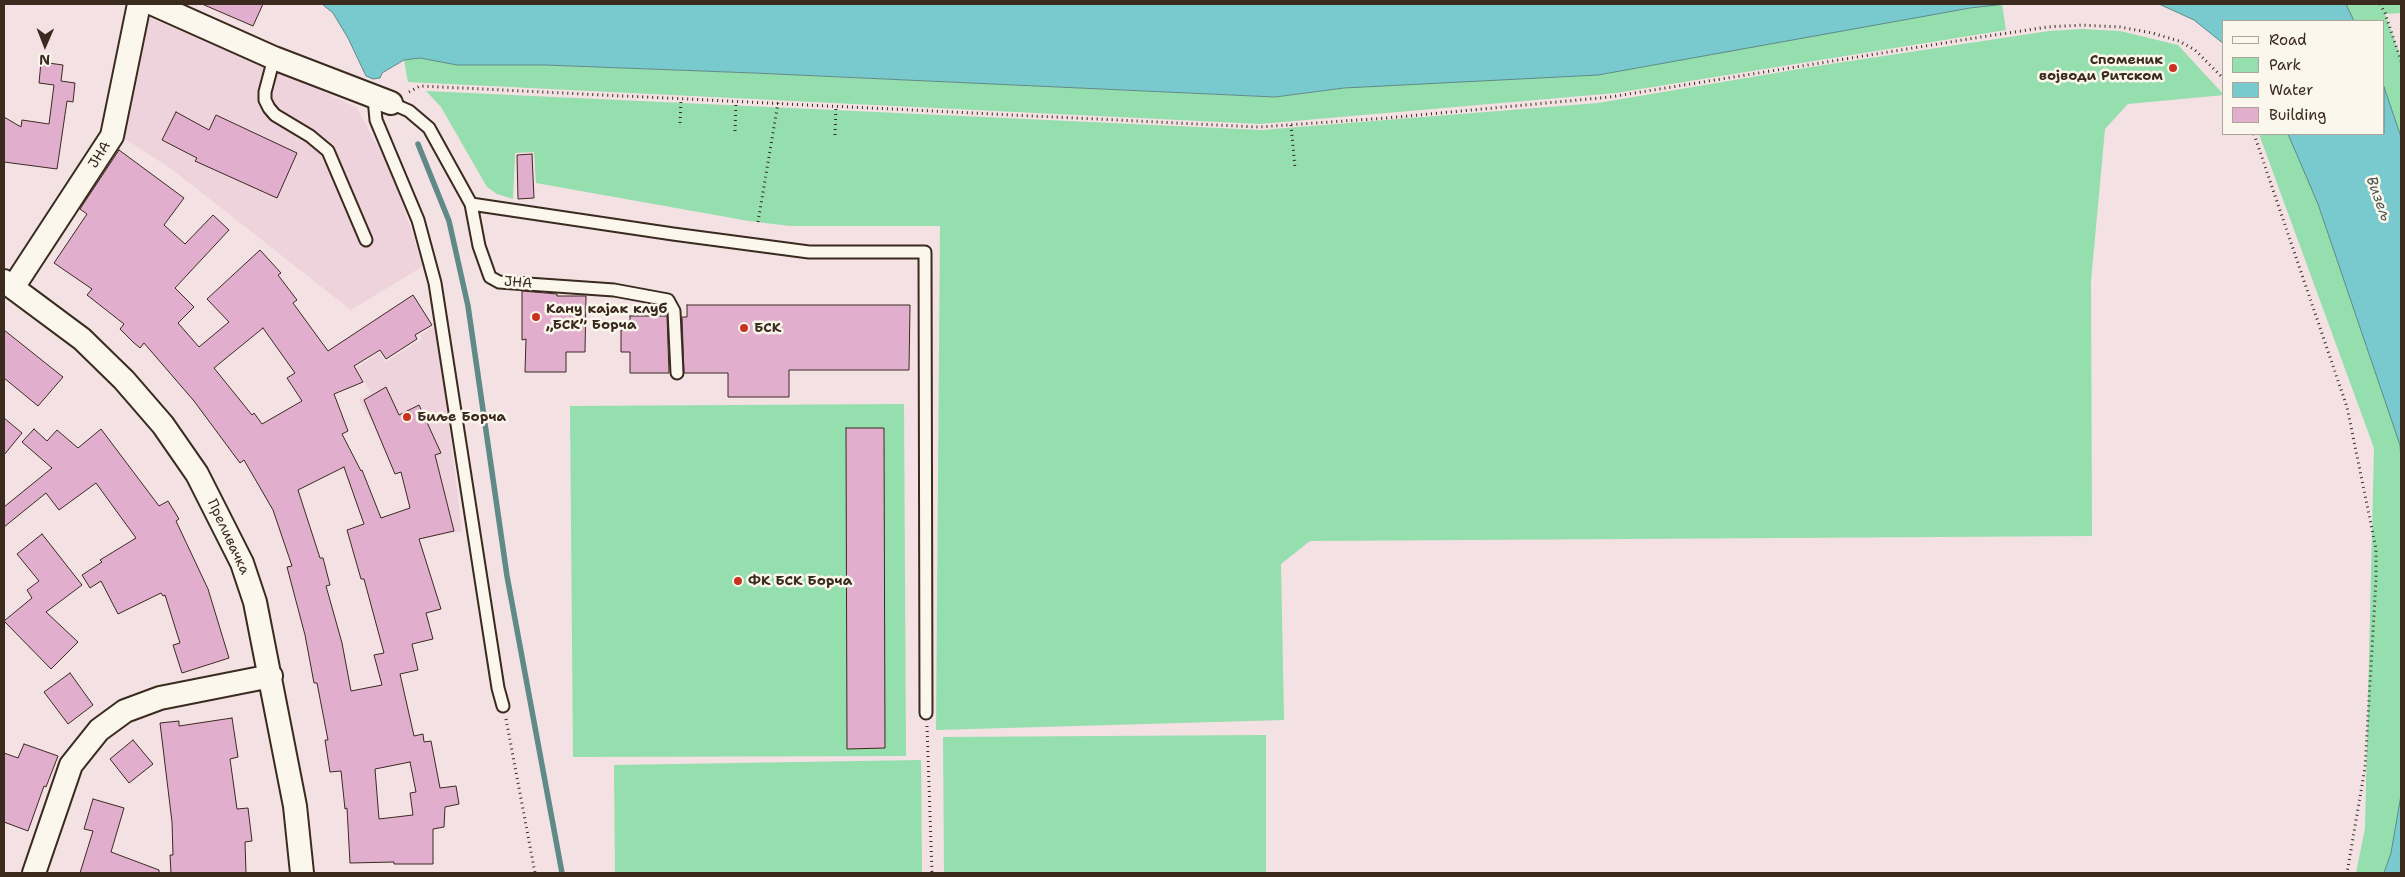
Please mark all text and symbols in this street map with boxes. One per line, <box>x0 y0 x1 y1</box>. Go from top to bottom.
north arrow <box>20 20 70 70</box>
legend <box>2222 20 2385 135</box>
text: Road <box>2269 30 2307 50</box>
text: N <box>39 51 50 69</box>
place label: Споменик војводи Ритском <box>2039 52 2163 84</box>
text: Park <box>2269 55 2301 75</box>
marker: Споменик војводи Ритском <box>2167 62 2179 74</box>
text: Water <box>2269 80 2313 100</box>
text: Building <box>2269 105 2326 125</box>
street label: ЈНА <box>85 138 115 172</box>
water label: Визељ <box>2362 174 2394 224</box>
street label: ЈНА <box>503 273 533 293</box>
place label: Кану кајак клуб „БСК” Борча <box>546 301 667 334</box>
marker: Кану кајак клуб „БСК” Борча <box>530 311 542 323</box>
place label: БСК <box>754 320 781 336</box>
marker: БСК <box>738 322 750 334</box>
place label: Биље Борча <box>417 409 506 425</box>
marker: Биље Борча <box>401 411 413 423</box>
street label: Преливачка <box>203 497 253 577</box>
place label: ФК БСК Борча <box>748 573 852 589</box>
marker: ФК БСК Борча <box>732 575 744 587</box>

